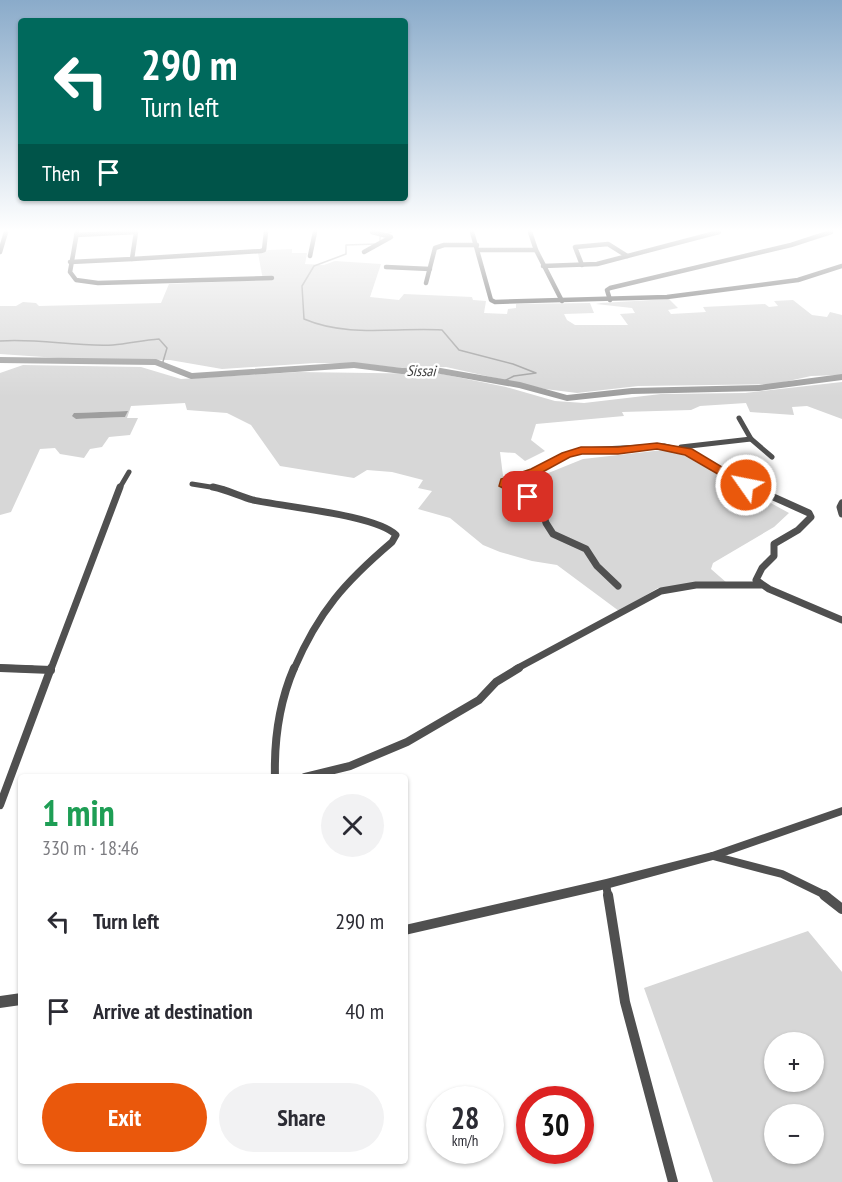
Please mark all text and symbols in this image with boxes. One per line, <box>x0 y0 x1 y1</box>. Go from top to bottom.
text: 290 m <box>141 37 238 92</box>
icon: left <box>42 42 120 120</box>
text: Turn left <box>141 90 219 124</box>
icon: arrive <box>92 156 125 189</box>
text: Then <box>42 159 80 187</box>
water label: Sissai <box>406 361 437 380</box>
position arrow <box>714 453 778 517</box>
pin <box>502 471 553 522</box>
icon: arrive <box>511 480 544 513</box>
text: 1 min <box>42 789 115 836</box>
button: close <box>321 794 384 857</box>
text: 330 m · 18:46 <box>42 835 139 861</box>
icon: left <box>42 905 75 938</box>
text: Turn left <box>93 907 159 935</box>
text: 290 m <box>335 907 384 935</box>
icon: arrive <box>42 995 75 1028</box>
text: Arrive at destination <box>93 997 253 1025</box>
text: 40 m <box>345 997 384 1025</box>
map controls <box>764 1032 824 1164</box>
button: + <box>764 1032 824 1092</box>
button: Exit <box>42 1083 207 1152</box>
button: Share <box>219 1083 384 1152</box>
speed limit sign: 30 <box>516 1086 594 1164</box>
text: 28 <box>451 1098 479 1137</box>
button: − <box>764 1104 824 1164</box>
text: km/h <box>452 1131 478 1150</box>

